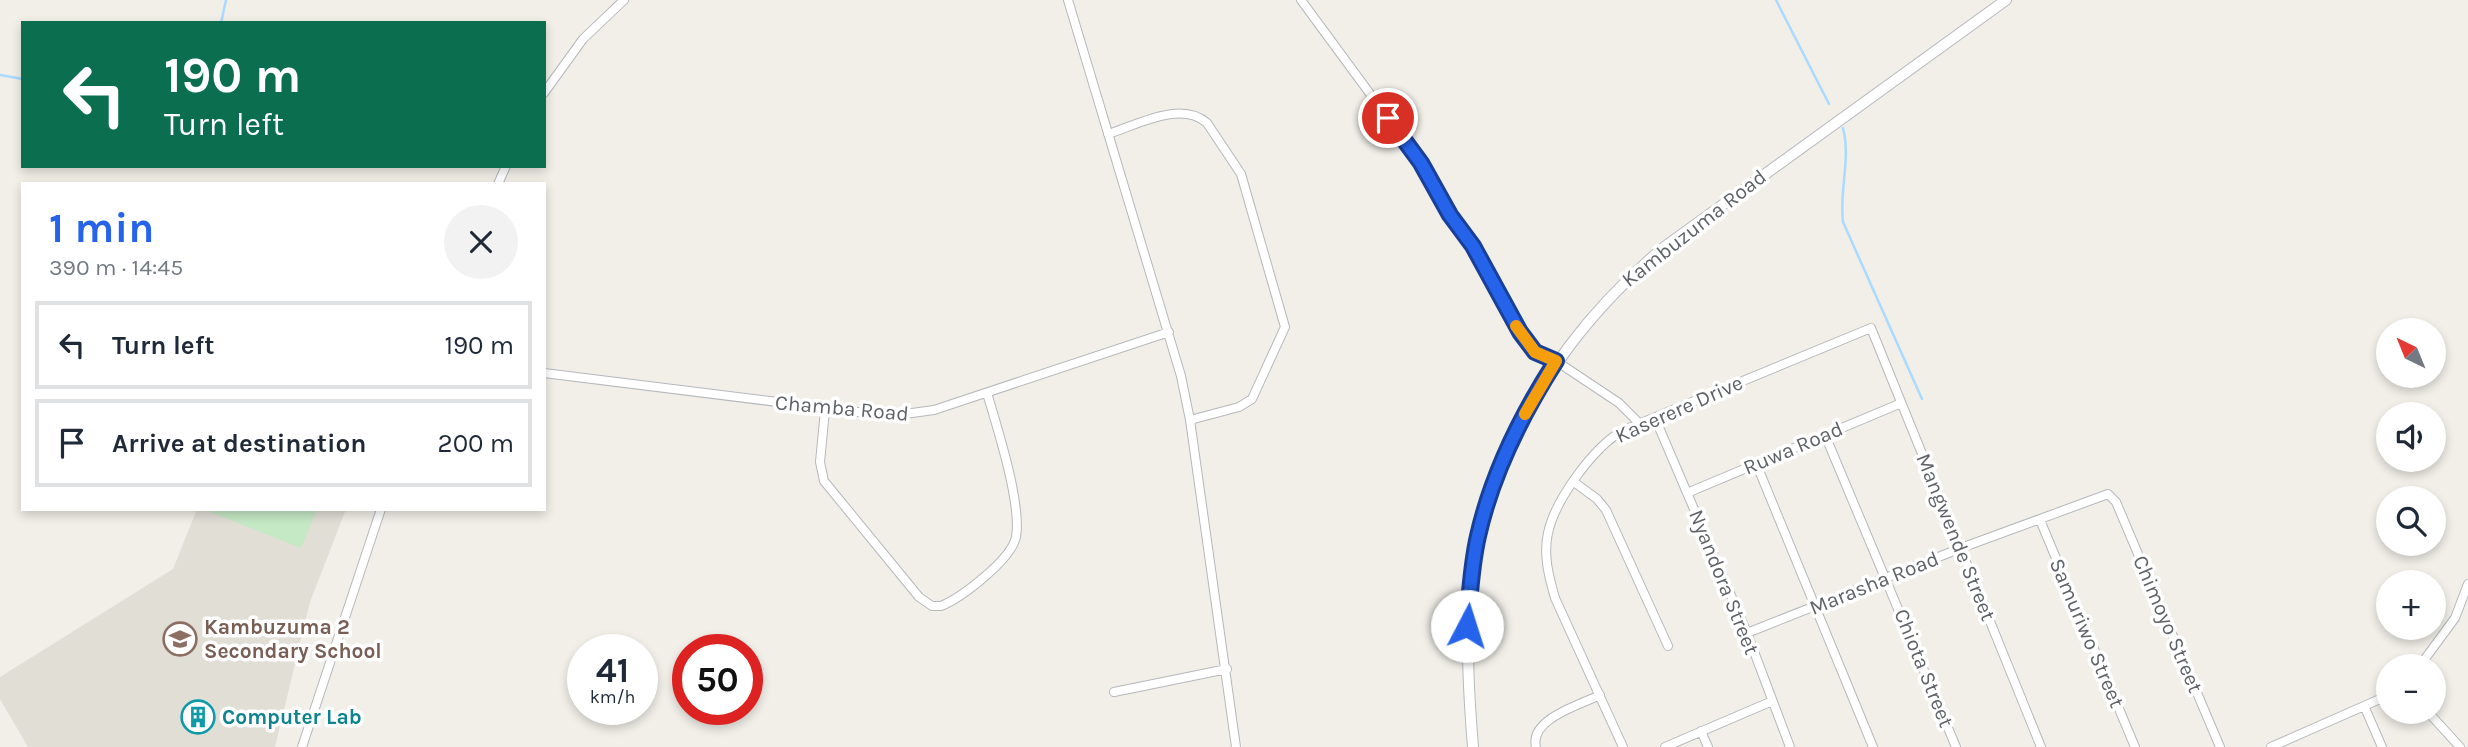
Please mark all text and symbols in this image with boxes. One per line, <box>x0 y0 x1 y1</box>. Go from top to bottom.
text: 190 m <box>164 47 301 104</box>
icon: left <box>49 49 140 140</box>
pin <box>1358 88 1418 148</box>
icon: arrive <box>1369 99 1407 137</box>
text: Turn left <box>164 106 284 143</box>
street label: Kambuzuma Road <box>1617 164 1771 292</box>
text: 1 min <box>49 203 154 253</box>
button: close <box>444 205 518 279</box>
text: 390 m · 14:45 <box>49 254 183 281</box>
north arrow <box>2376 318 2446 388</box>
map controls <box>2376 318 2446 724</box>
icon: left <box>53 326 91 364</box>
text: Turn left <box>112 330 214 361</box>
text: 190 m <box>444 330 514 361</box>
street label: Kaserere Drive <box>1612 370 1746 448</box>
street label: Chamba Road <box>774 390 910 426</box>
button: sound <box>2376 402 2446 472</box>
street label: Ruwa Road <box>1740 416 1846 480</box>
icon: arrive <box>53 424 91 462</box>
text: Arrive at destination <box>112 428 366 459</box>
text: 200 m <box>438 428 514 459</box>
street label: Mangwende Street <box>1911 450 2001 624</box>
button: search <box>2376 486 2446 556</box>
street label: Nyandora Street <box>1684 506 1764 658</box>
street label: Marasha Road <box>1806 546 1942 620</box>
street label: Chimoyo Street <box>2128 552 2208 696</box>
street label: Samuriwo Street <box>2045 555 2129 711</box>
button: + <box>2376 570 2446 640</box>
position arrow <box>1430 589 1504 663</box>
street label: Chiota Street <box>1889 605 1959 731</box>
place label: Kambuzuma 2 Secondary School <box>204 615 382 663</box>
school or university icon: Kambuzuma 2 Secondary School <box>161 620 199 658</box>
speed limit sign: 50 <box>672 634 763 725</box>
text: 41 <box>596 650 629 691</box>
button: − <box>2376 654 2446 724</box>
text: km/h <box>590 686 635 708</box>
building icon: Computer Lab <box>179 698 217 736</box>
place label: Computer Lab <box>222 705 362 729</box>

